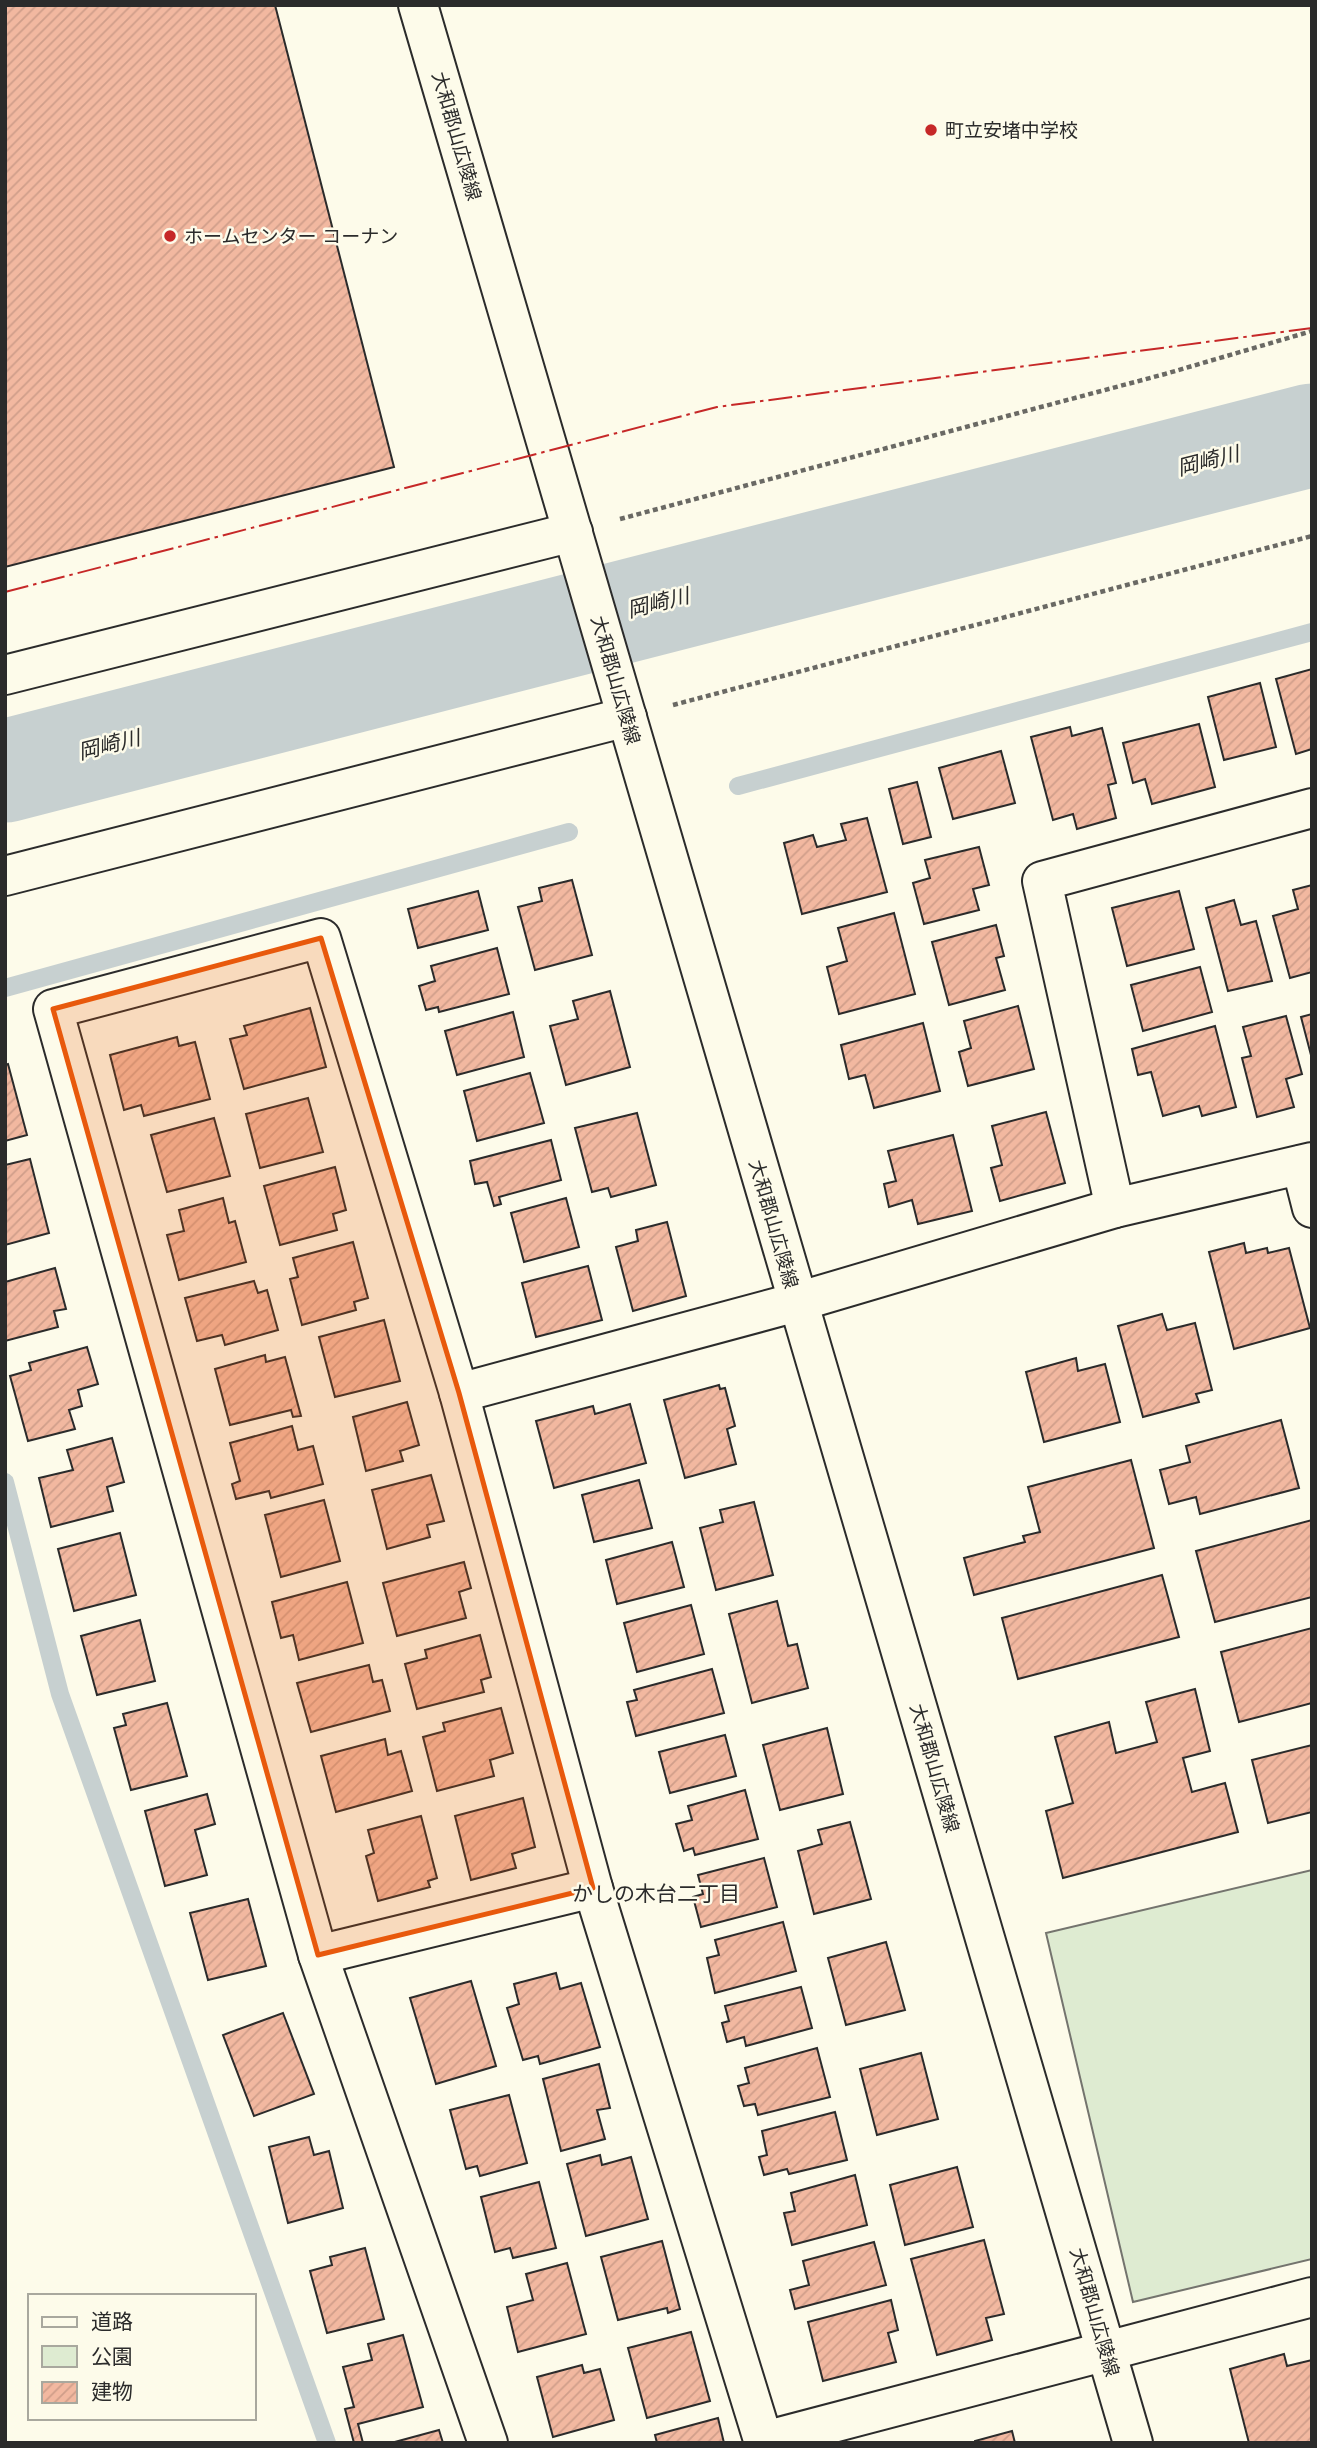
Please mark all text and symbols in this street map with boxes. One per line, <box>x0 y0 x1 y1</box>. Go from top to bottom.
street label: 大和郡山広陵線 <box>425 68 488 204</box>
place label: 町立安堵中学校 <box>945 117 1078 144</box>
marker: 町立安堵中学校 <box>923 122 939 138</box>
place label: ホームセンター コーナン <box>184 223 398 250</box>
marker: ホームセンター コーナン <box>162 228 178 244</box>
water label: 岡崎川 <box>1174 438 1244 483</box>
water label: 岡崎川 <box>624 580 694 625</box>
street label: 大和郡山広陵線 <box>584 612 647 748</box>
water label: 岡崎川 <box>75 722 145 767</box>
street label: 大和郡山広陵線 <box>742 1156 805 1292</box>
street label: 大和郡山広陵線 <box>903 1700 966 1836</box>
district label: かしの木台二丁目 <box>572 1879 740 1909</box>
street label: 大和郡山広陵線 <box>1063 2244 1126 2380</box>
legend <box>28 2294 256 2420</box>
text: 道路 <box>91 2307 133 2337</box>
text: 公園 <box>91 2342 133 2372</box>
text: 建物 <box>91 2377 133 2407</box>

